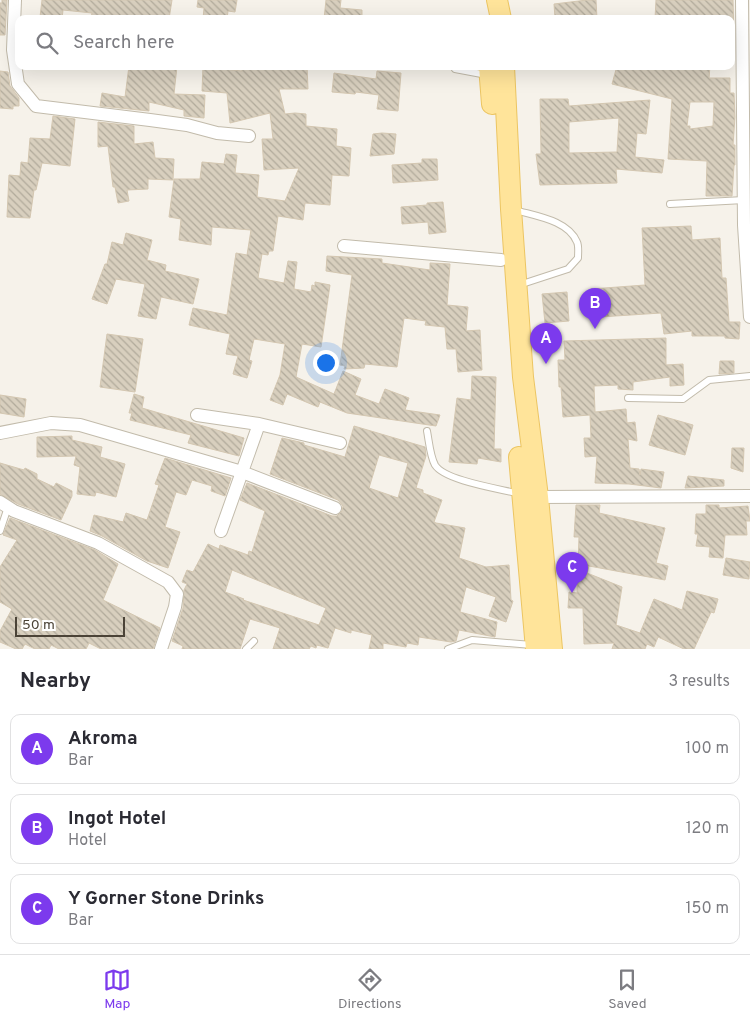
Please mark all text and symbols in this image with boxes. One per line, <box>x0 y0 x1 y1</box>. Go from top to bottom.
search box <box>15 15 735 70</box>
icon: search <box>33 29 61 57</box>
text: Search here <box>73 31 175 55</box>
pin: B <box>579 288 611 329</box>
pin: A <box>530 323 562 364</box>
your location <box>313 350 339 376</box>
pin: C <box>556 552 588 593</box>
scale bar <box>15 614 125 637</box>
text: 50 m <box>22 617 55 634</box>
text: Nearby <box>20 668 91 695</box>
text: 3 results <box>668 672 730 692</box>
text: Akroma <box>68 727 138 751</box>
text: A <box>31 739 43 759</box>
text: 100 m <box>685 739 729 759</box>
text: Bar <box>68 751 94 771</box>
text: Ingot Hotel <box>68 807 166 831</box>
text: B <box>31 819 43 839</box>
text: 120 m <box>686 819 729 839</box>
text: Hotel <box>68 831 107 851</box>
text: Y Gorner Stone Drinks <box>68 887 264 911</box>
text: C <box>32 899 42 919</box>
text: 150 m <box>686 899 729 919</box>
text: Bar <box>68 911 94 931</box>
tab: Map <box>103 966 131 1013</box>
tab: Directions <box>338 966 402 1013</box>
tab: Saved <box>608 966 647 1013</box>

